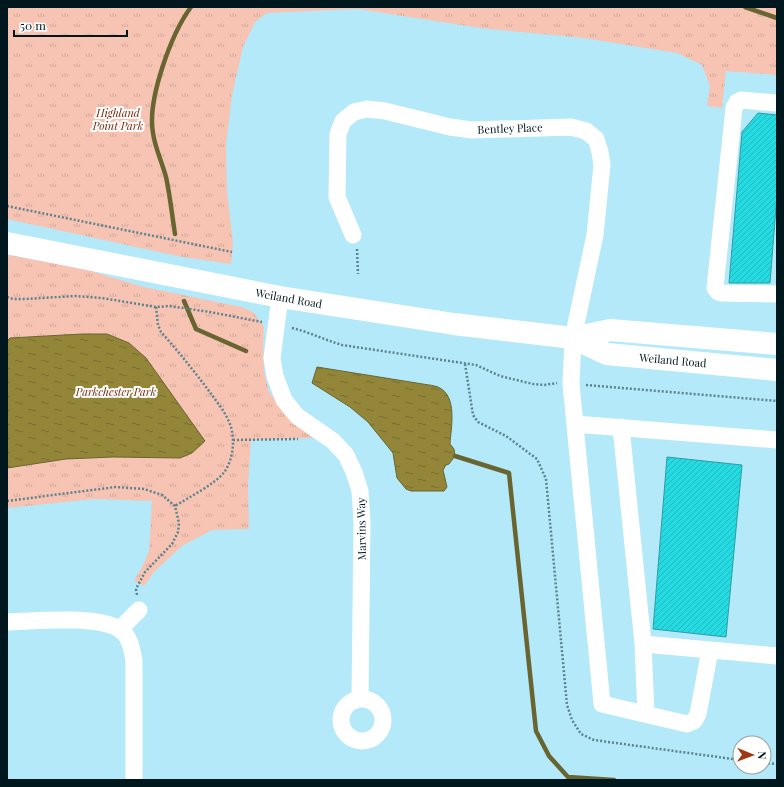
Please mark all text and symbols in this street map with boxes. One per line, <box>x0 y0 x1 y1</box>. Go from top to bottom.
scale bar <box>14 12 127 38</box>
text: 50 m <box>20 17 46 33</box>
park label: Highland Point Park <box>92 105 144 133</box>
street label: Bentley Place <box>477 119 543 137</box>
street label: Weiland Road <box>254 285 324 311</box>
street label: Weiland Road <box>638 350 708 370</box>
park label: Parkchester Park <box>75 384 157 399</box>
street label: Marvins Way <box>353 497 369 560</box>
north arrow <box>732 735 772 775</box>
text: N <box>755 751 770 759</box>

